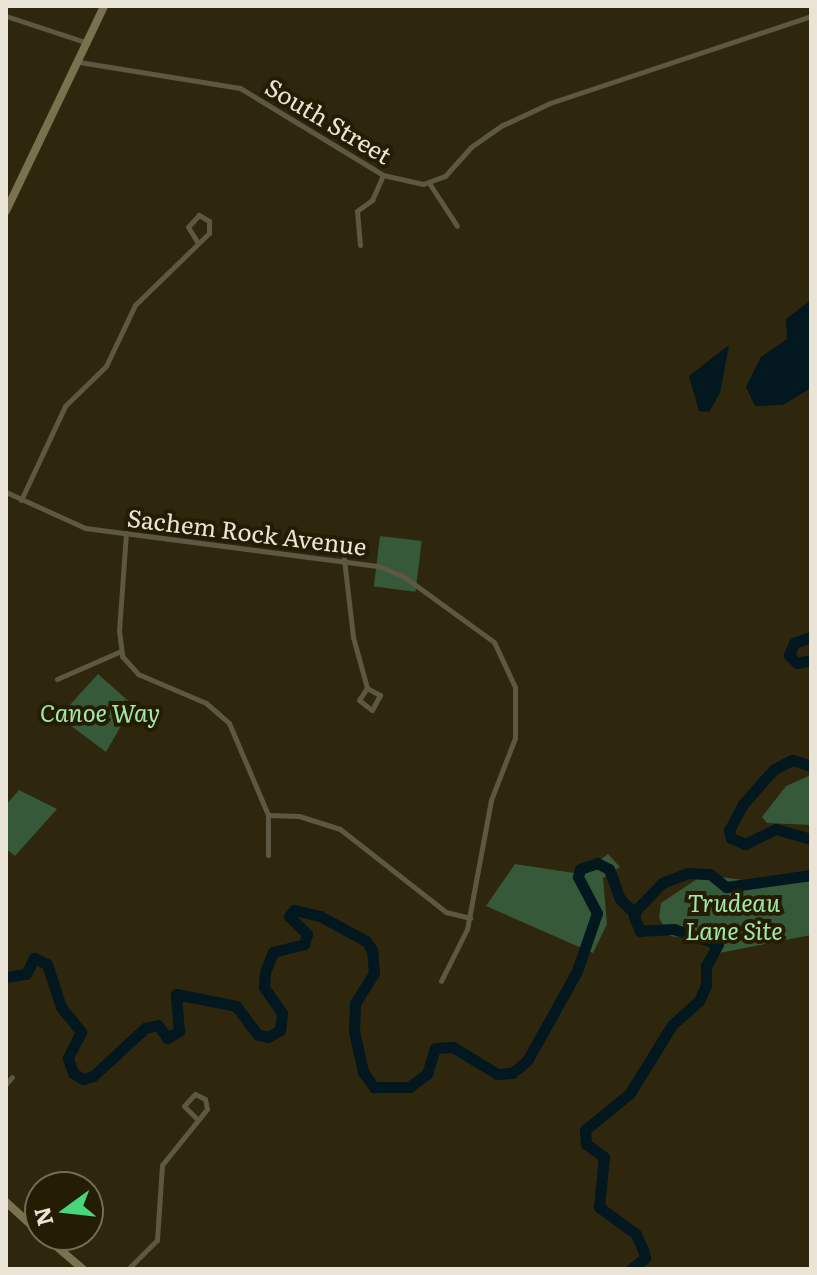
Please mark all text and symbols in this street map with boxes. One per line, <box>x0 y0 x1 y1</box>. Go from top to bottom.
street label: South Street <box>261 71 397 169</box>
street label: Sachem Rock Avenue <box>126 502 368 560</box>
park label: Canoe Way <box>40 698 160 726</box>
park label: Trudeau Lane Site <box>685 888 783 944</box>
north arrow <box>24 1171 104 1251</box>
text: N <box>24 1204 61 1230</box>

